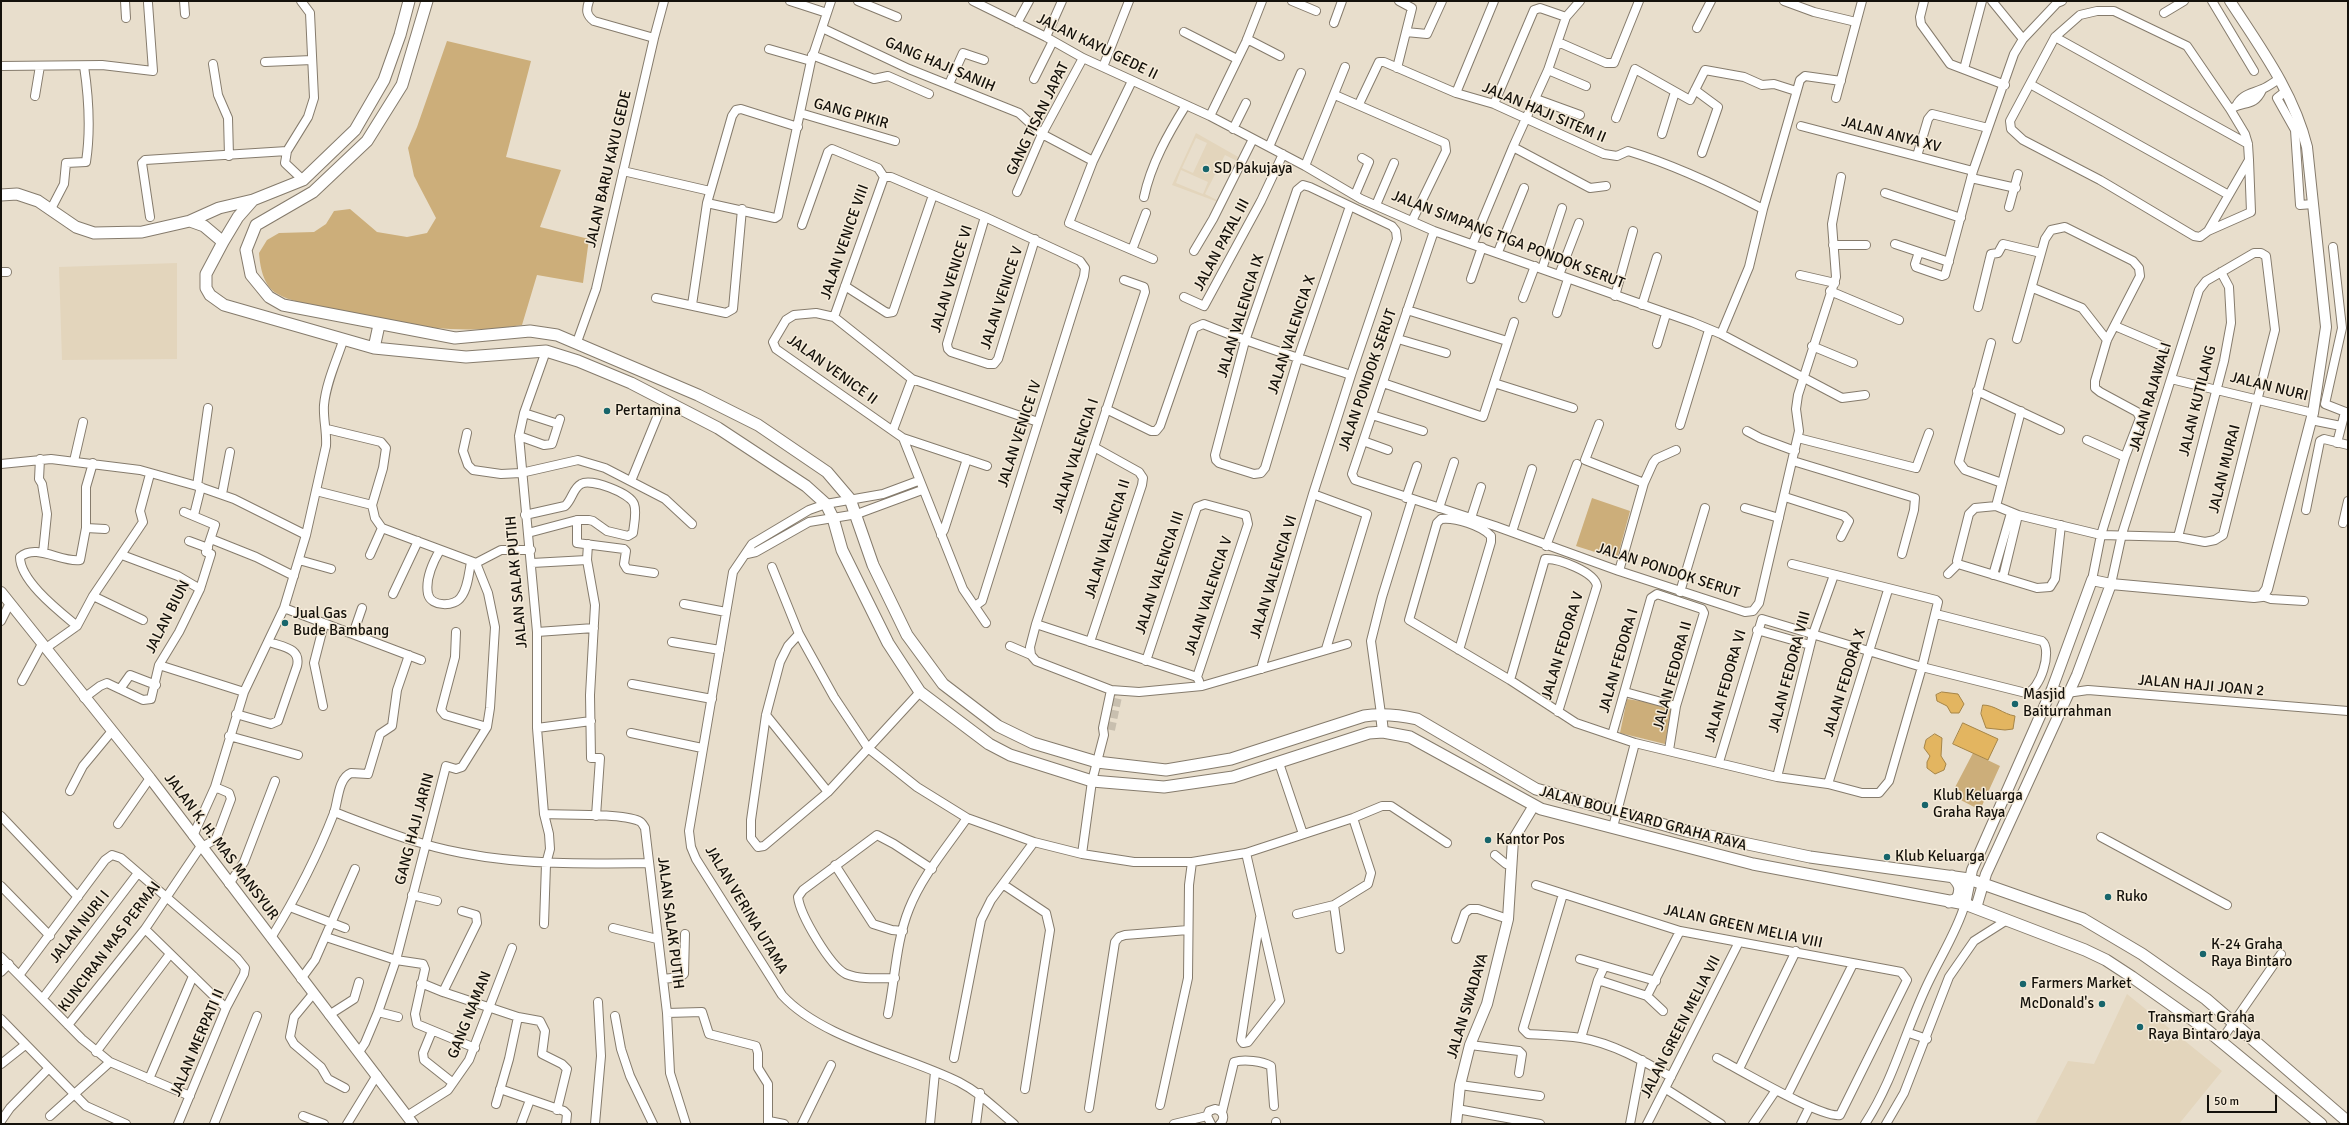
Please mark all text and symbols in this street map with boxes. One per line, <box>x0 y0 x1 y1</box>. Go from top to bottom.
street label: JALAN KAYU GEDE II <box>1033 10 1161 84</box>
street label: GANG HAJI SANIH <box>882 34 998 96</box>
street label: GANG TISAN JAPAT <box>1003 60 1073 178</box>
street label: JALAN HAJI SITEM II <box>1479 79 1609 147</box>
street label: JALAN BARU KAYU GEDE <box>582 89 636 249</box>
street label: GANG PIKIR <box>811 95 891 133</box>
street label: JALAN ANYA XV <box>1839 113 1943 157</box>
place label: SD Pakujaya <box>1214 160 1293 178</box>
marker: SD Pakujaya <box>1201 164 1211 174</box>
street label: JALAN VENICE VIII <box>817 182 873 302</box>
street label: JALAN SIMPANG TIGA PONDOK SERUT <box>1389 187 1627 293</box>
street label: JALAN PATAL III <box>1190 196 1254 294</box>
street label: JALAN VENICE VI <box>927 223 977 335</box>
street label: JALAN VENICE V <box>977 244 1027 352</box>
street label: JALAN VALENCIA IX <box>1214 252 1268 380</box>
street label: JALAN VALENCIA X <box>1264 273 1320 397</box>
street label: JALAN PONDOK SERUT <box>1335 306 1401 454</box>
street label: JALAN VENICE II <box>783 331 881 409</box>
street label: JALAN RAJAWALI <box>2126 340 2176 454</box>
street label: JALAN KUTILANG <box>2176 344 2220 458</box>
street label: JALAN NURI <box>2228 369 2310 405</box>
street label: JALAN VENICE IV <box>994 378 1046 490</box>
street label: JALAN VALENCIA I <box>1049 396 1103 516</box>
place label: Pertamina <box>615 402 681 420</box>
marker: Pertamina <box>602 406 612 416</box>
street label: JALAN MURAI <box>2205 423 2245 515</box>
street label: JALAN VALENCIA II <box>1081 477 1135 601</box>
street label: JALAN VALENCIA III <box>1132 509 1188 637</box>
street label: JALAN VALENCIA VI <box>1247 513 1301 641</box>
street label: JALAN SALAK PUTIH <box>502 515 532 649</box>
street label: JALAN VALENCIA V <box>1181 534 1237 658</box>
street label: JALAN PONDOK SERUT <box>1594 539 1742 603</box>
street label: JALAN BIUN <box>142 577 194 657</box>
street label: JALAN FEDORA V <box>1538 590 1588 702</box>
place label: Jual Gas Bude Bambang <box>293 605 389 640</box>
street label: JALAN FEDORA I <box>1595 607 1643 715</box>
street label: JALAN FEDORA VIII <box>1765 609 1815 735</box>
marker: Jual Gas Bude Bambang <box>280 618 290 628</box>
street label: JALAN FEDORA II <box>1650 620 1696 732</box>
street label: JALAN FEDORA X <box>1820 627 1870 739</box>
street label: JALAN FEDORA VI <box>1701 628 1751 744</box>
street label: JALAN HAJI JOAN 2 <box>2137 671 2265 701</box>
place label: Masjid Baiturrahman <box>2023 686 2112 721</box>
marker: Masjid Baiturrahman <box>2010 699 2020 709</box>
street label: JALAN K. H. MAS MANSYUR <box>160 770 282 924</box>
street label: GANG HAJI JARIN <box>391 771 439 887</box>
street label: JALAN BOULEVARD GRAHA RAYA <box>1537 783 1749 855</box>
place label: Klub Keluarga Graha Raya <box>1933 787 2023 822</box>
marker: Klub Keluarga Graha Raya <box>1920 800 1930 810</box>
place label: Kantor Pos <box>1496 831 1565 849</box>
marker: Kantor Pos <box>1483 835 1493 845</box>
street label: JALAN VERINA UTAMA <box>701 843 791 977</box>
place label: Klub Keluarga <box>1895 848 1985 866</box>
marker: Klub Keluarga <box>1882 852 1892 862</box>
street label: JALAN SALAK PUTIH <box>653 856 687 990</box>
street label: KUNCIRAN MAS PERMAI <box>55 878 165 1016</box>
street label: JALAN NURI I <box>46 887 114 967</box>
place label: Ruko <box>2116 888 2148 906</box>
marker: Ruko <box>2103 892 2113 902</box>
street label: JALAN GREEN MELIA VIII <box>1662 901 1824 953</box>
place label: K-24 Graha Raya Bintaro <box>2211 936 2292 971</box>
marker: K-24 Graha Raya Bintaro <box>2198 949 2208 959</box>
street label: JALAN SWADAYA <box>1443 951 1493 1061</box>
street label: JALAN GREEN MELIA VII <box>1637 953 1725 1101</box>
street label: GANG NAMAN <box>444 969 496 1061</box>
place label: Farmers Market <box>2031 975 2132 993</box>
marker: Farmers Market <box>2018 979 2028 989</box>
street label: JALAN MERPATI II <box>167 986 229 1100</box>
place label: McDonald's <box>2020 995 2094 1013</box>
marker: McDonald's <box>2097 999 2107 1009</box>
place label: Transmart Graha Raya Bintaro Jaya <box>2148 1009 2261 1044</box>
marker: Transmart Graha Raya Bintaro Jaya <box>2135 1022 2145 1032</box>
scale bar <box>2209 1087 2279 1113</box>
text: 50 m <box>2214 1094 2239 1109</box>

